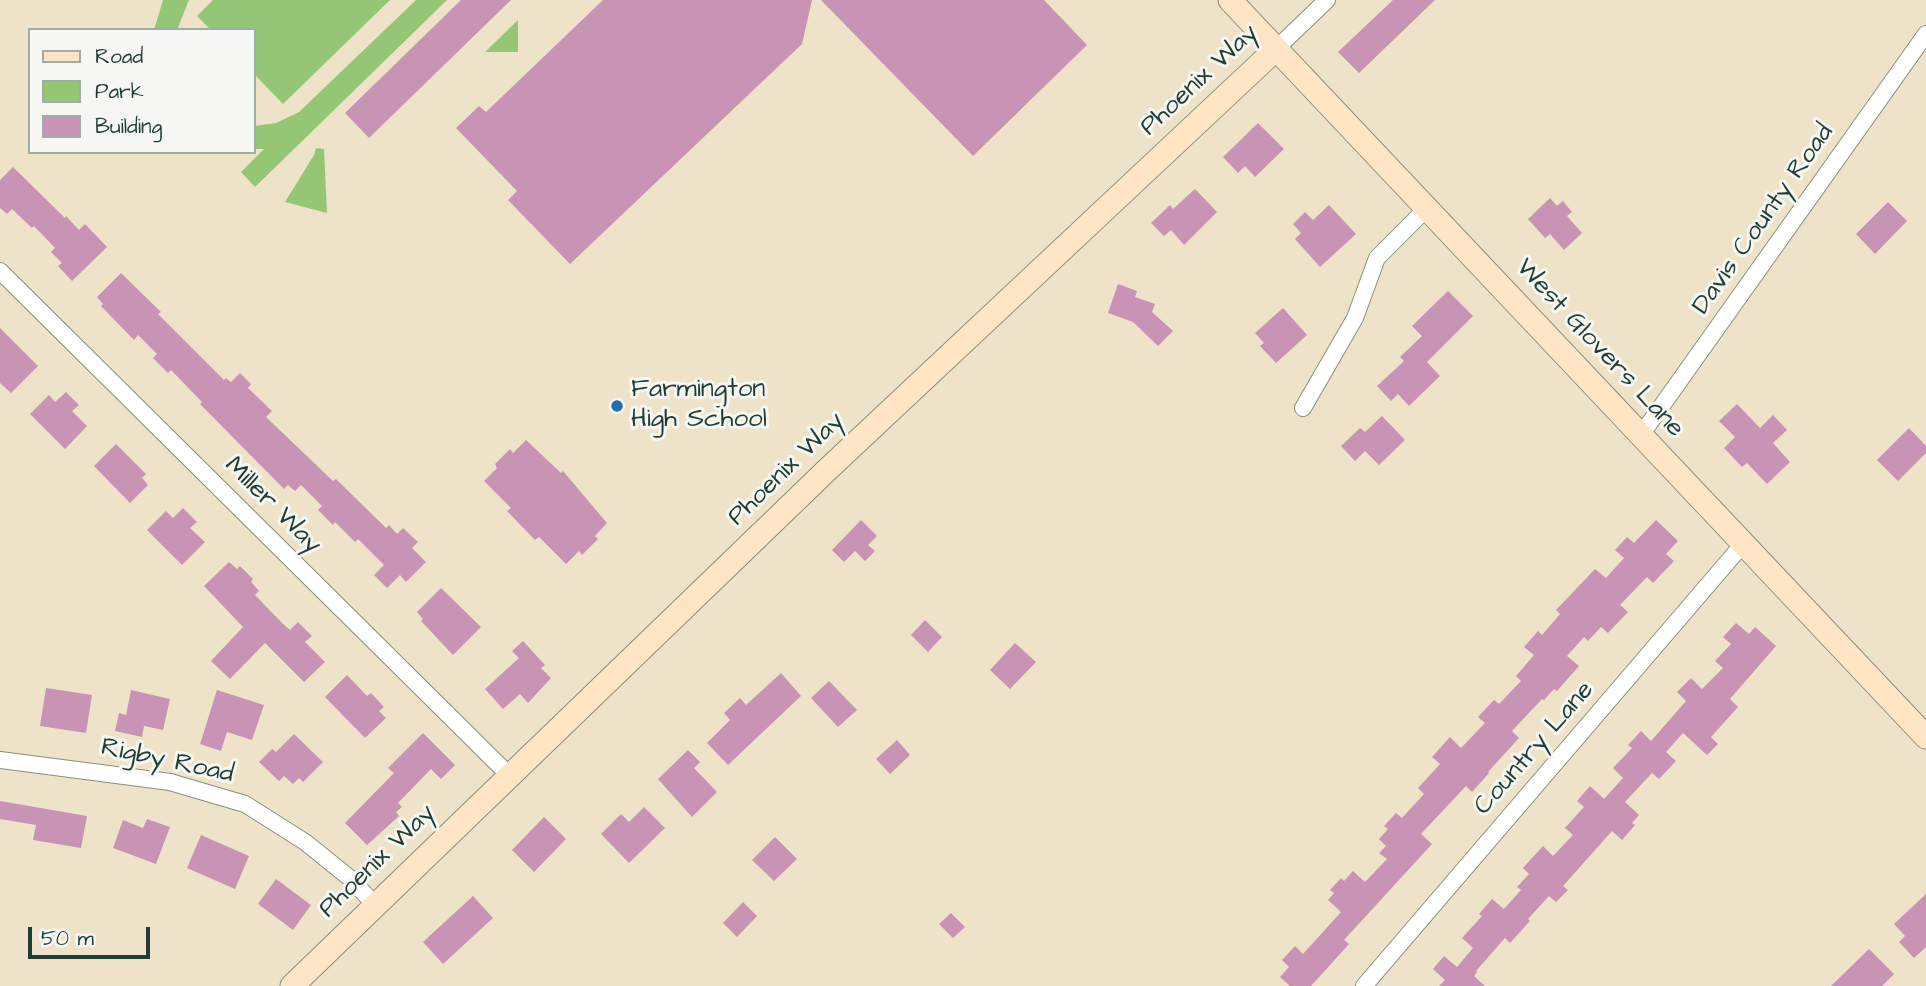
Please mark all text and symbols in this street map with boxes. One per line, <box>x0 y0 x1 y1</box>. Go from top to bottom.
street label: Phoenix Way <box>1135 19 1265 143</box>
legend <box>28 28 256 154</box>
text: Road <box>95 42 143 71</box>
text: Park <box>95 77 144 106</box>
text: Building <box>95 112 162 141</box>
street label: Davis County Road <box>1687 119 1841 321</box>
street label: West Glovers Lane <box>1508 253 1690 445</box>
place label: Farmington High School <box>631 375 767 436</box>
marker: Farmington High School <box>609 398 625 414</box>
street label: Phoenix Way <box>722 407 852 533</box>
street label: Miller Way <box>217 451 327 561</box>
street label: Country Lane <box>1468 676 1602 822</box>
street label: Rigby Road <box>98 733 236 791</box>
street label: Phoenix Way <box>313 799 443 925</box>
scale bar <box>32 912 154 956</box>
text: 50 m <box>41 924 94 953</box>

